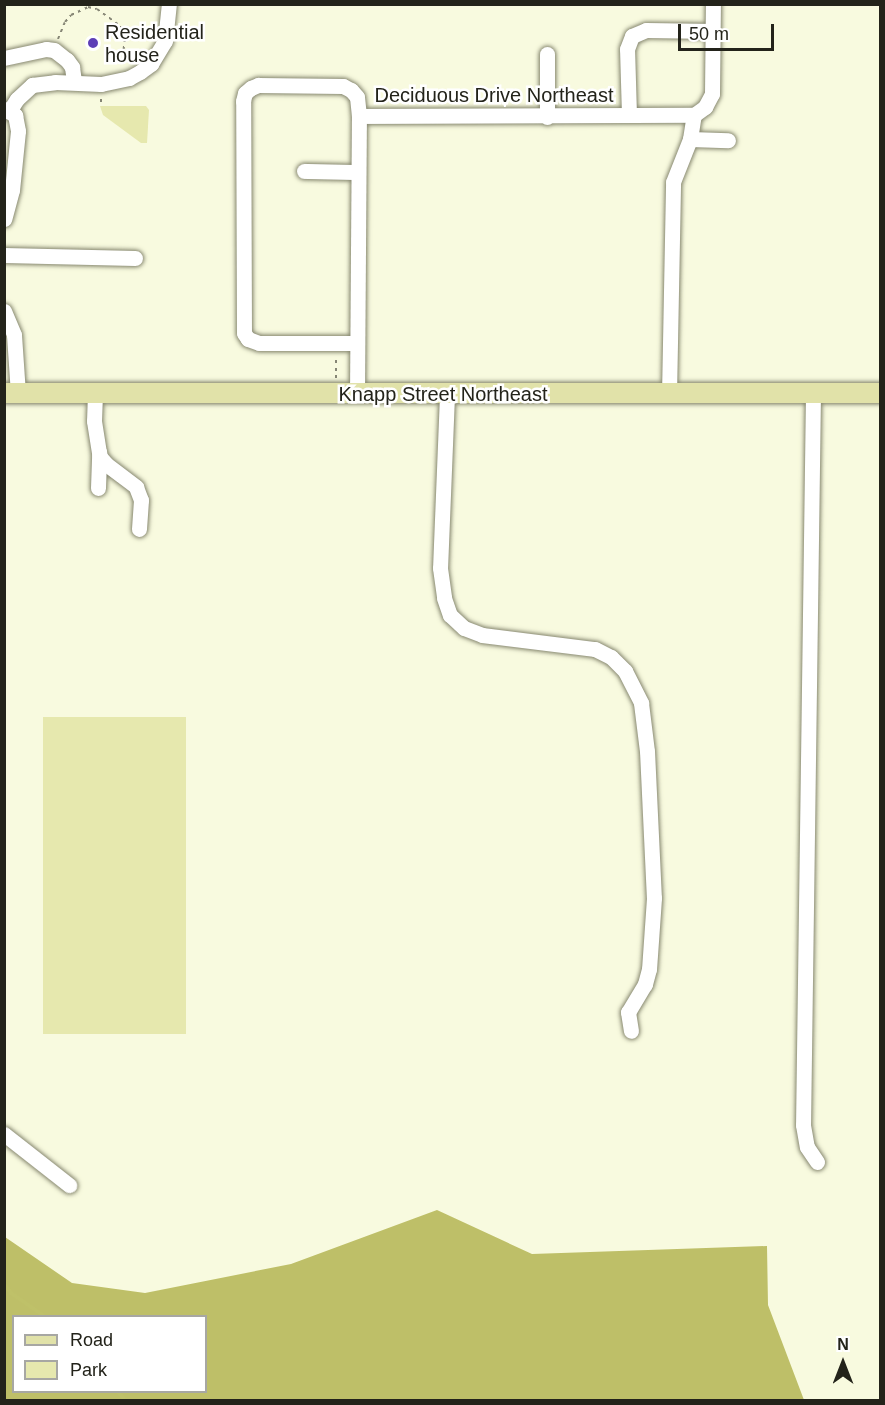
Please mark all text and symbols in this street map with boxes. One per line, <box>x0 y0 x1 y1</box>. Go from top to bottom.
scale bar <box>681 12 777 50</box>
place label: Residential house <box>105 20 204 67</box>
text: 50 m <box>689 24 729 44</box>
marker: Residential house <box>86 36 100 50</box>
street label: Deciduous Drive Northeast <box>375 83 613 107</box>
street label: Knapp Street Northeast <box>338 382 548 406</box>
legend <box>12 1315 207 1393</box>
text: Road <box>70 1330 113 1350</box>
north arrow <box>813 1333 873 1393</box>
text: N <box>837 1336 849 1353</box>
text: Park <box>70 1360 107 1380</box>

